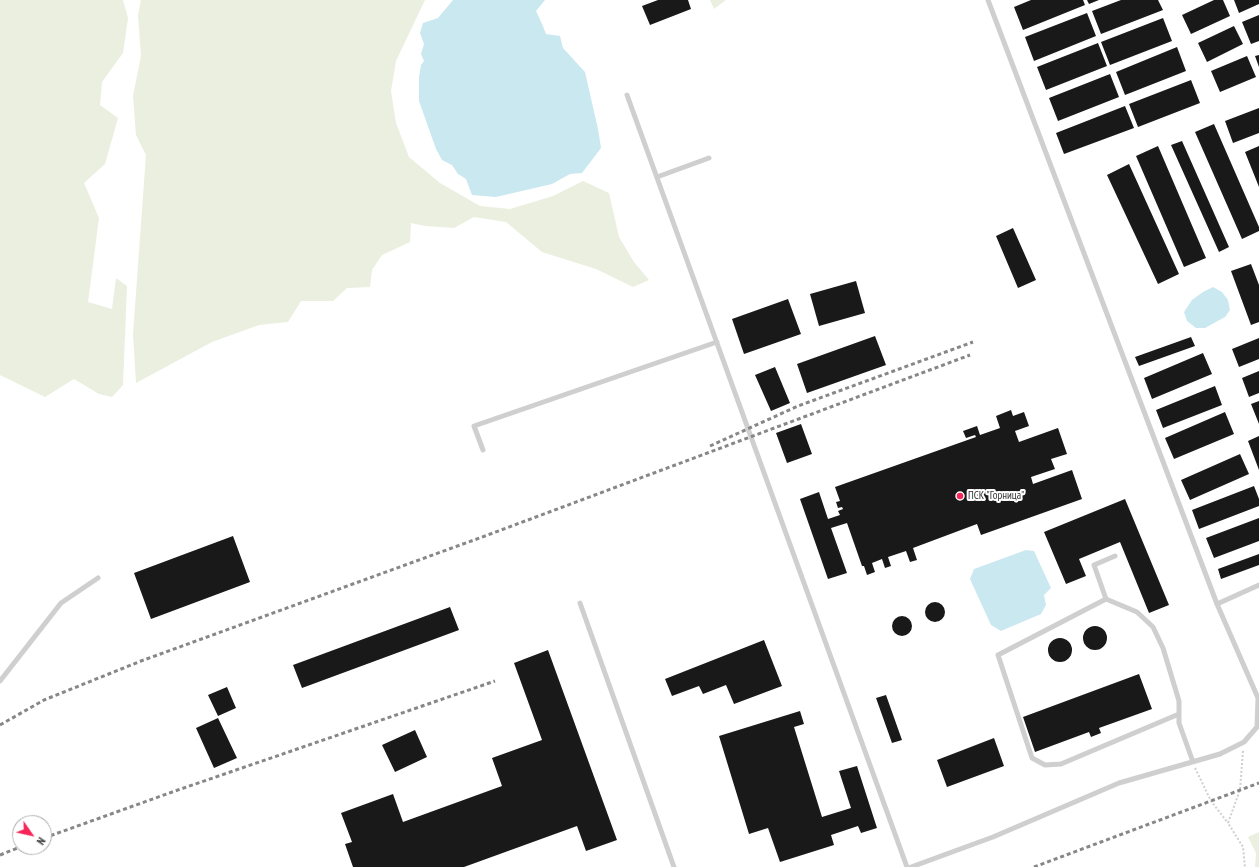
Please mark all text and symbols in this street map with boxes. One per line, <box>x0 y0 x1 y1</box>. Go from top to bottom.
place label: ПСК "Горница" <box>968 489 1024 503</box>
marker: ПСК "Горница" <box>955 491 965 501</box>
north arrow <box>12 815 52 855</box>
text: N <box>34 835 49 848</box>

